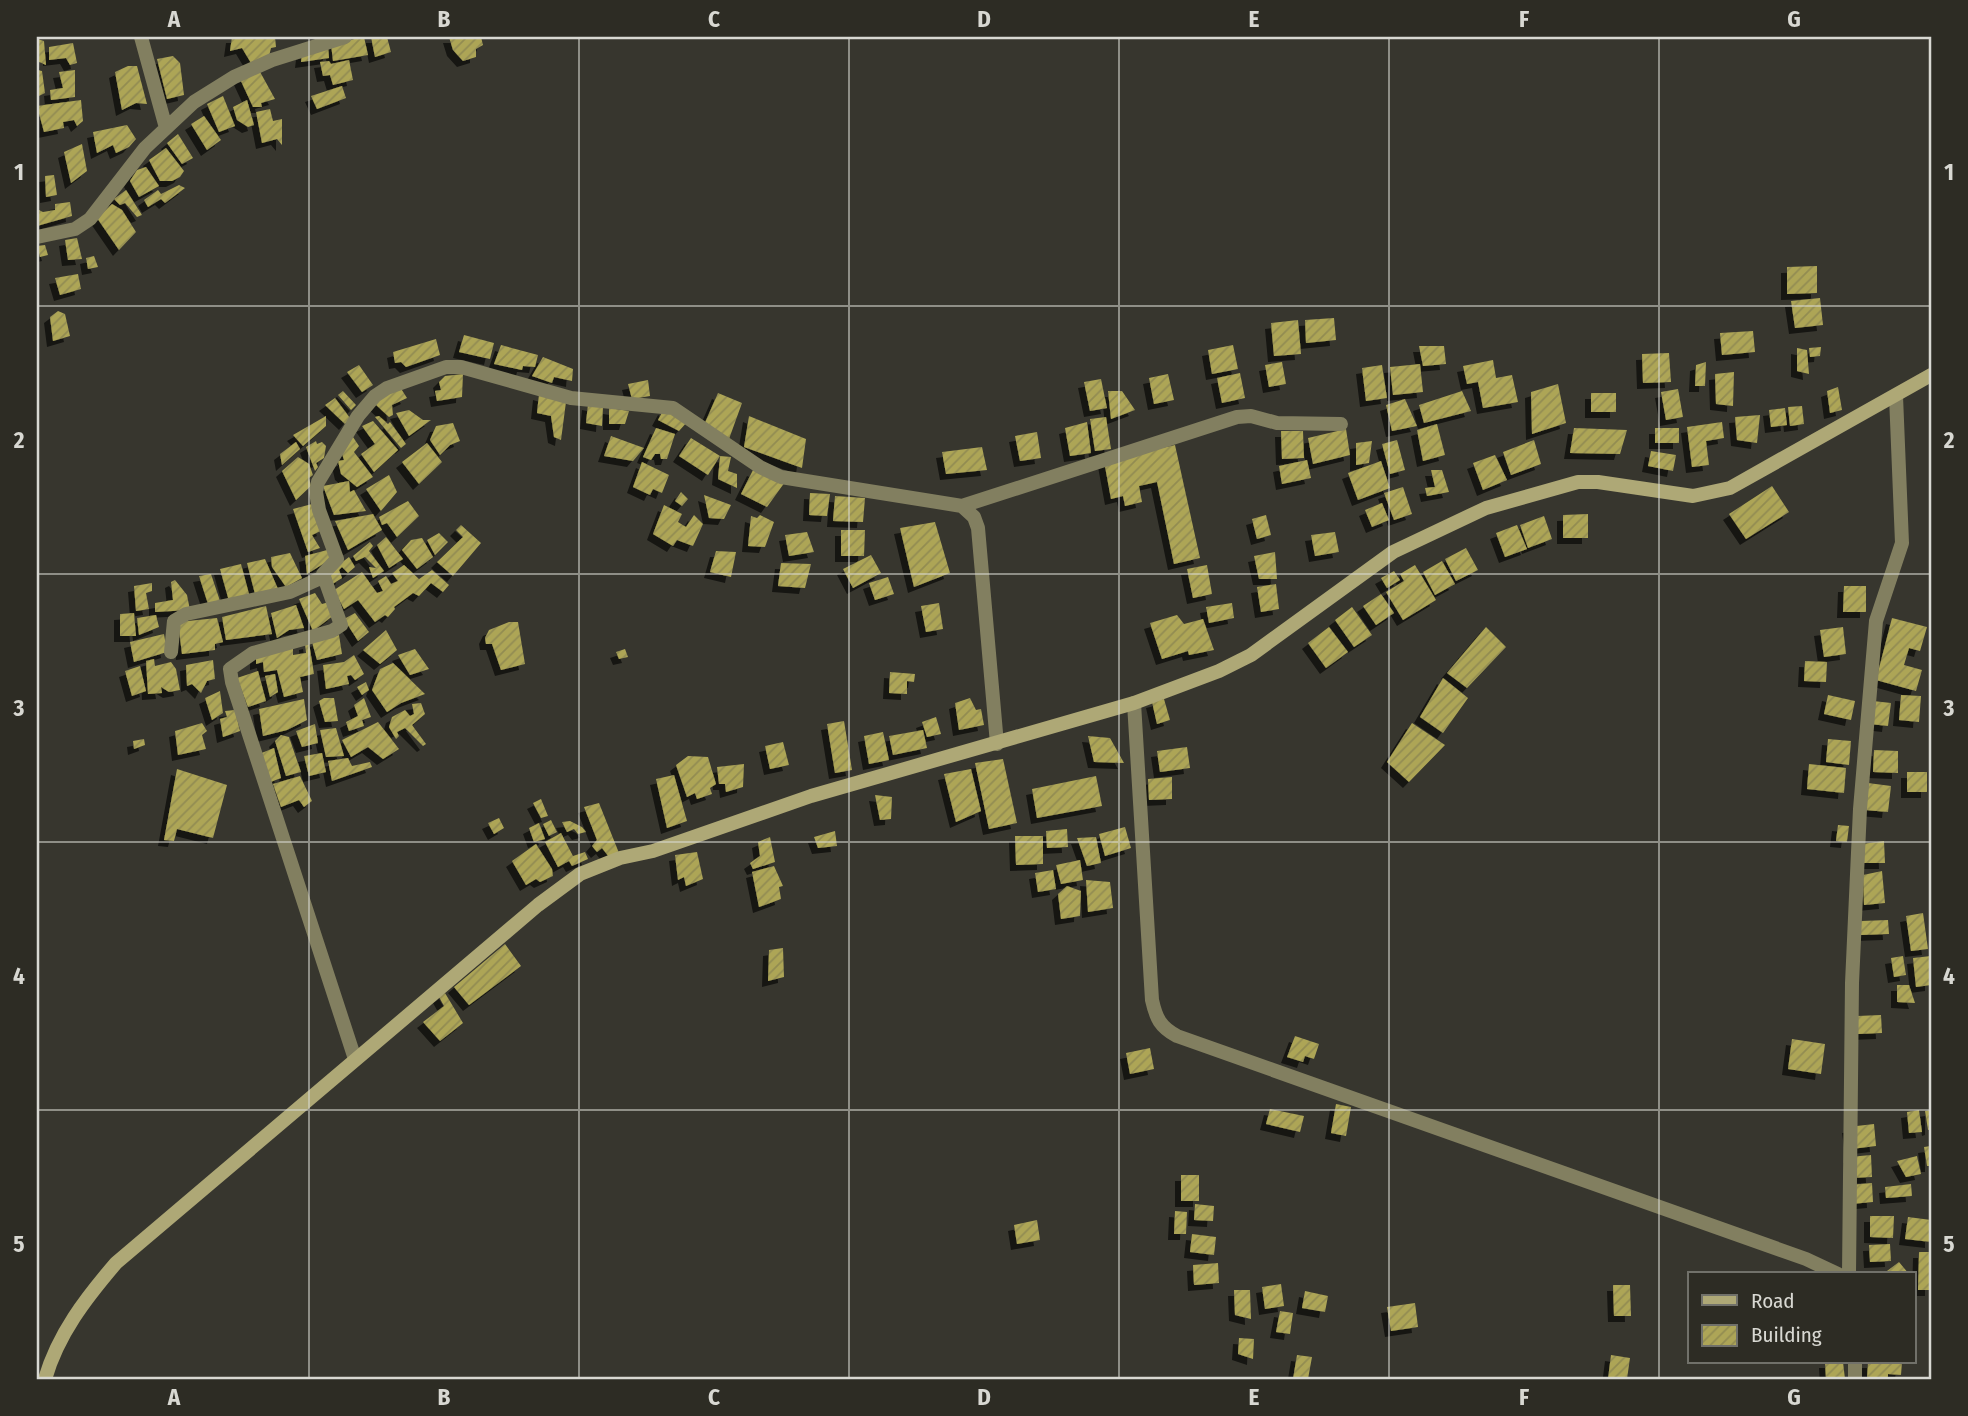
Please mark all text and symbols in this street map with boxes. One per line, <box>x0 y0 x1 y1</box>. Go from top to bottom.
text: A <box>167 5 181 33</box>
text: B <box>438 5 451 33</box>
text: C <box>708 5 720 33</box>
text: D <box>977 5 991 33</box>
text: E <box>1249 5 1260 33</box>
text: F <box>1519 5 1529 33</box>
text: G <box>1787 5 1801 33</box>
text: 1 <box>14 158 24 186</box>
text: 1 <box>1944 158 1954 186</box>
text: 2 <box>13 426 25 454</box>
text: 2 <box>1943 426 1955 454</box>
text: 3 <box>13 694 25 722</box>
text: 3 <box>1943 694 1955 722</box>
text: 4 <box>13 962 25 990</box>
text: 4 <box>1943 962 1955 990</box>
text: 5 <box>13 1230 25 1258</box>
text: 5 <box>1943 1230 1955 1258</box>
legend <box>1688 1272 1916 1364</box>
text: Road <box>1751 1288 1795 1314</box>
text: Building <box>1751 1322 1822 1348</box>
text: A <box>167 1383 181 1411</box>
text: B <box>438 1383 451 1411</box>
text: C <box>708 1383 720 1411</box>
text: D <box>977 1383 991 1411</box>
text: E <box>1249 1383 1260 1411</box>
text: F <box>1519 1383 1529 1411</box>
text: G <box>1787 1383 1801 1411</box>

